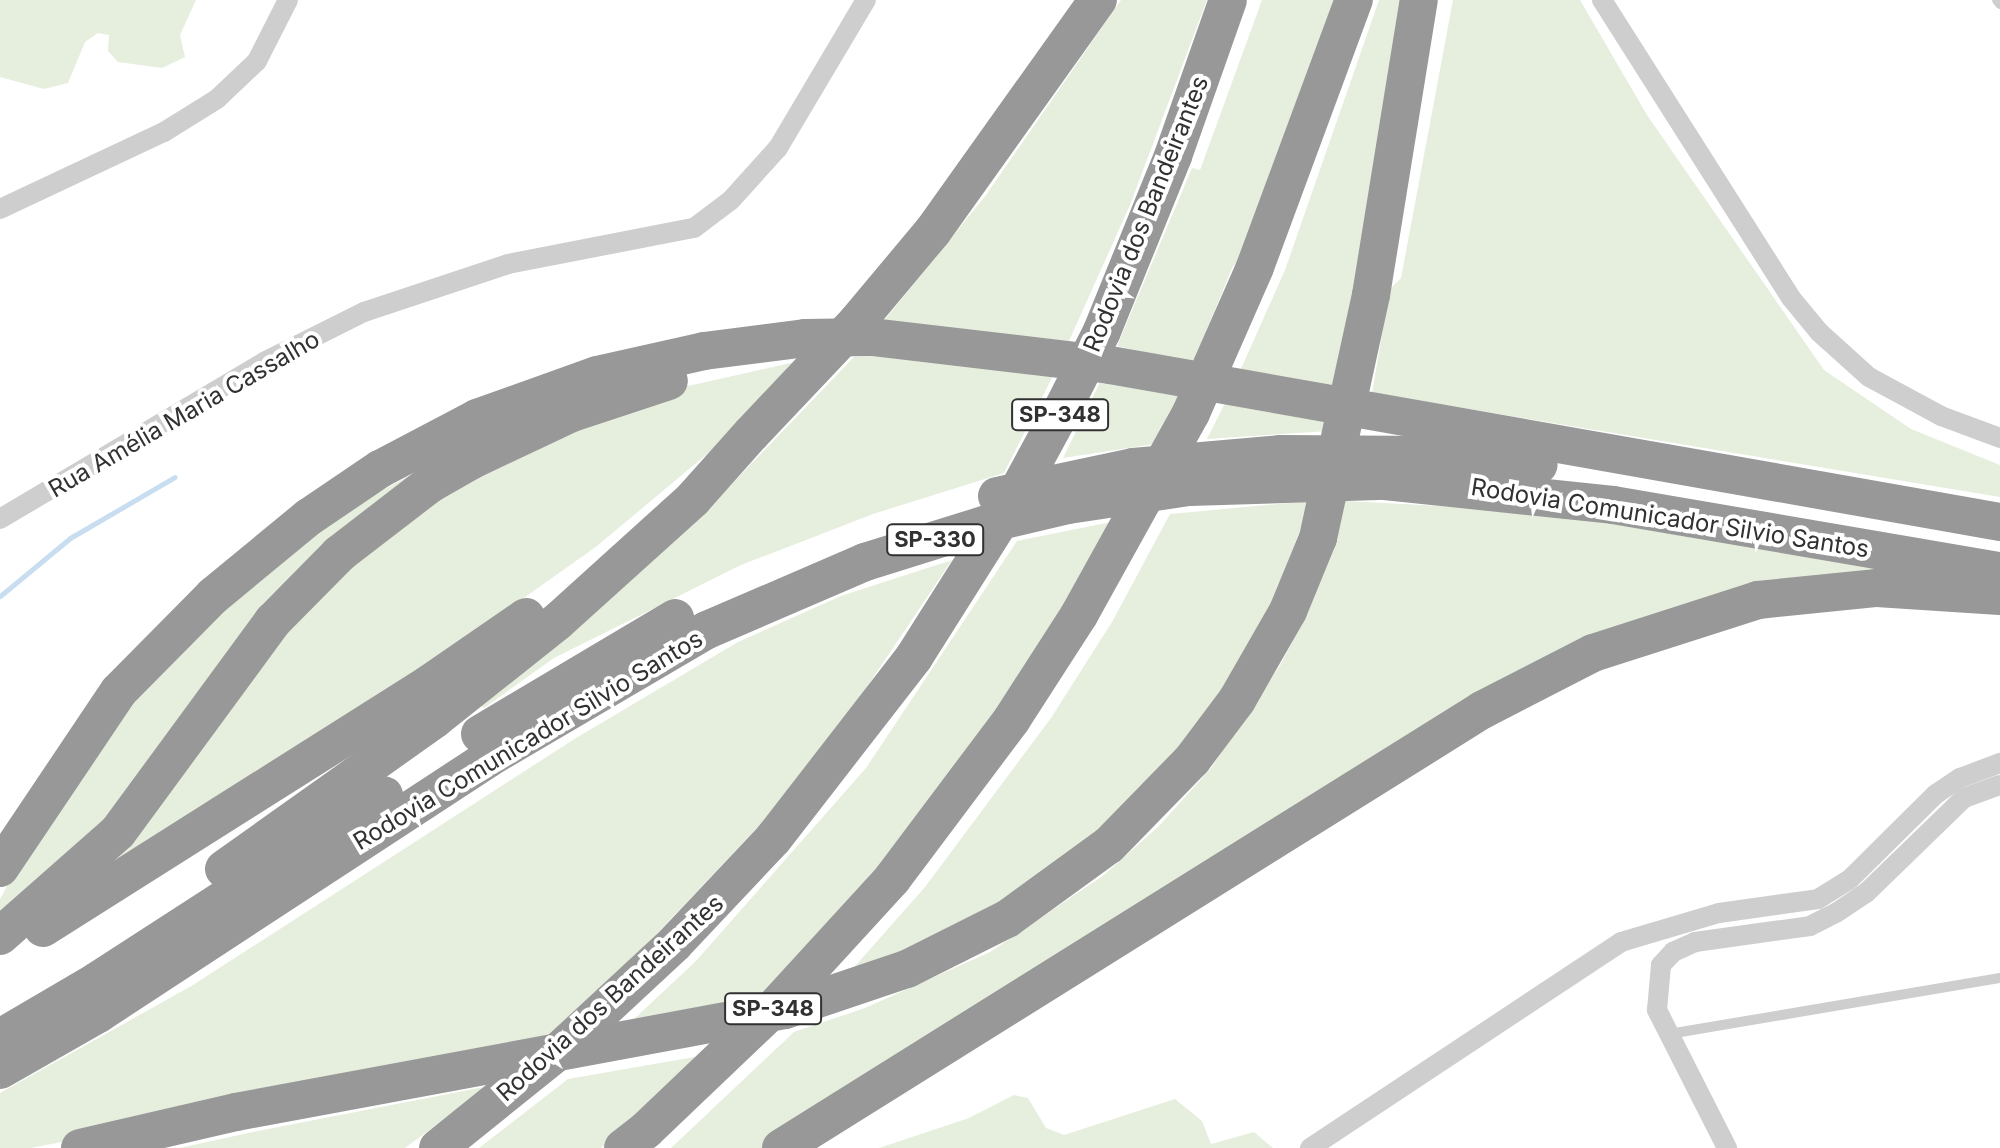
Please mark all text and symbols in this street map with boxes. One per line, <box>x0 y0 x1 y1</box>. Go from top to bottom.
street label: Rodovia dos Bandeirantes <box>1077 72 1215 356</box>
street label: Rua Amélia Maria Cassalho <box>43 325 325 503</box>
road number: SP-348 <box>1010 397 1110 433</box>
street label: Rodovia Comunicador Silvio Santos <box>1469 472 1871 564</box>
road number: SP-330 <box>885 522 985 558</box>
street label: Rodovia Comunicador Silvio Santos <box>348 624 708 856</box>
street label: Rodovia dos Bandeirantes <box>491 889 729 1107</box>
road number: SP-348 <box>723 991 823 1027</box>

